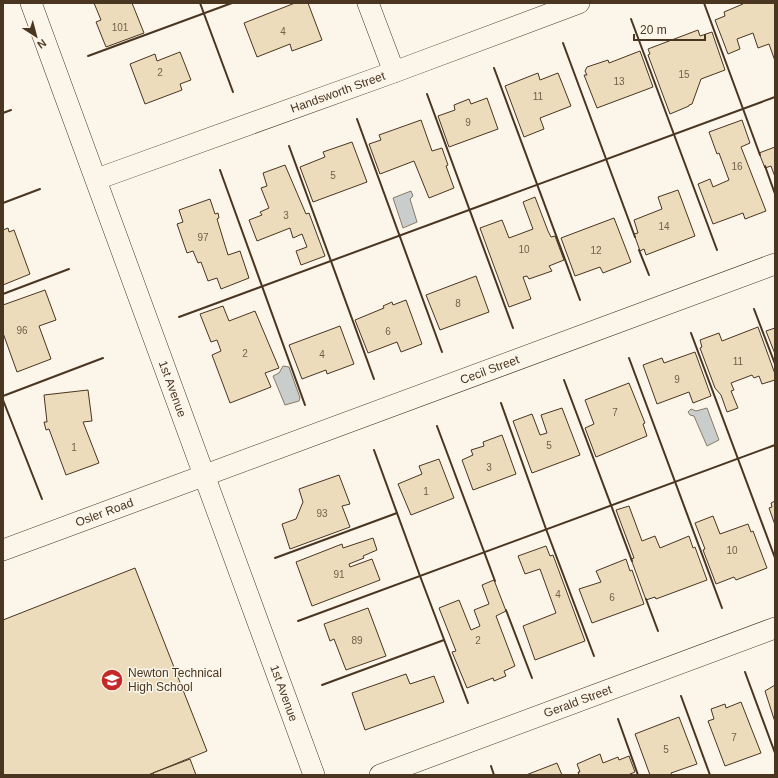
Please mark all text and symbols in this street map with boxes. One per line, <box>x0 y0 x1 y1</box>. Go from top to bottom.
north arrow <box>16 16 56 56</box>
scale bar <box>634 16 705 42</box>
house number: 101 <box>112 22 129 33</box>
text: 20 m <box>640 23 667 37</box>
house number: 4 <box>280 26 286 37</box>
text: N <box>35 37 49 51</box>
house number: 2 <box>157 67 163 78</box>
street label: Handsworth Street <box>289 69 388 116</box>
house number: 15 <box>678 69 690 80</box>
house number: 13 <box>613 76 625 87</box>
house number: 11 <box>533 91 544 102</box>
house number: 9 <box>465 117 471 128</box>
house number: 16 <box>731 161 743 172</box>
house number: 5 <box>330 170 336 181</box>
house number: 3 <box>283 210 289 221</box>
house number: 14 <box>658 221 670 232</box>
house number: 97 <box>197 232 209 243</box>
house number: 10 <box>518 244 530 255</box>
house number: 12 <box>590 245 602 256</box>
house number: 8 <box>455 298 461 309</box>
house number: 96 <box>16 325 28 336</box>
house number: 6 <box>385 326 391 337</box>
house number: 2 <box>242 348 248 359</box>
house number: 4 <box>319 349 325 360</box>
street label: Cecil Street <box>458 352 522 387</box>
house number: 11 <box>733 356 744 367</box>
street label: 1st Avenue <box>156 359 189 419</box>
house number: 9 <box>674 374 680 385</box>
house number: 7 <box>612 407 618 418</box>
house number: 5 <box>546 440 552 451</box>
house number: 1 <box>71 442 77 453</box>
house number: 3 <box>486 462 492 473</box>
house number: 1 <box>423 486 429 497</box>
street label: Osler Road <box>73 495 135 530</box>
house number: 93 <box>316 508 328 519</box>
house number: 10 <box>726 545 738 556</box>
house number: 91 <box>333 569 345 580</box>
house number: 4 <box>555 589 561 600</box>
house number: 6 <box>609 592 615 603</box>
house number: 89 <box>351 635 363 646</box>
house number: 2 <box>475 635 481 646</box>
street label: 1st Avenue <box>267 663 301 724</box>
place label: Newton Technical High School <box>128 666 222 694</box>
school or university icon: Newton Technical High School <box>99 667 125 693</box>
street label: Gerald Street <box>542 682 614 720</box>
house number: 7 <box>731 732 737 743</box>
house number: 5 <box>663 744 669 755</box>

